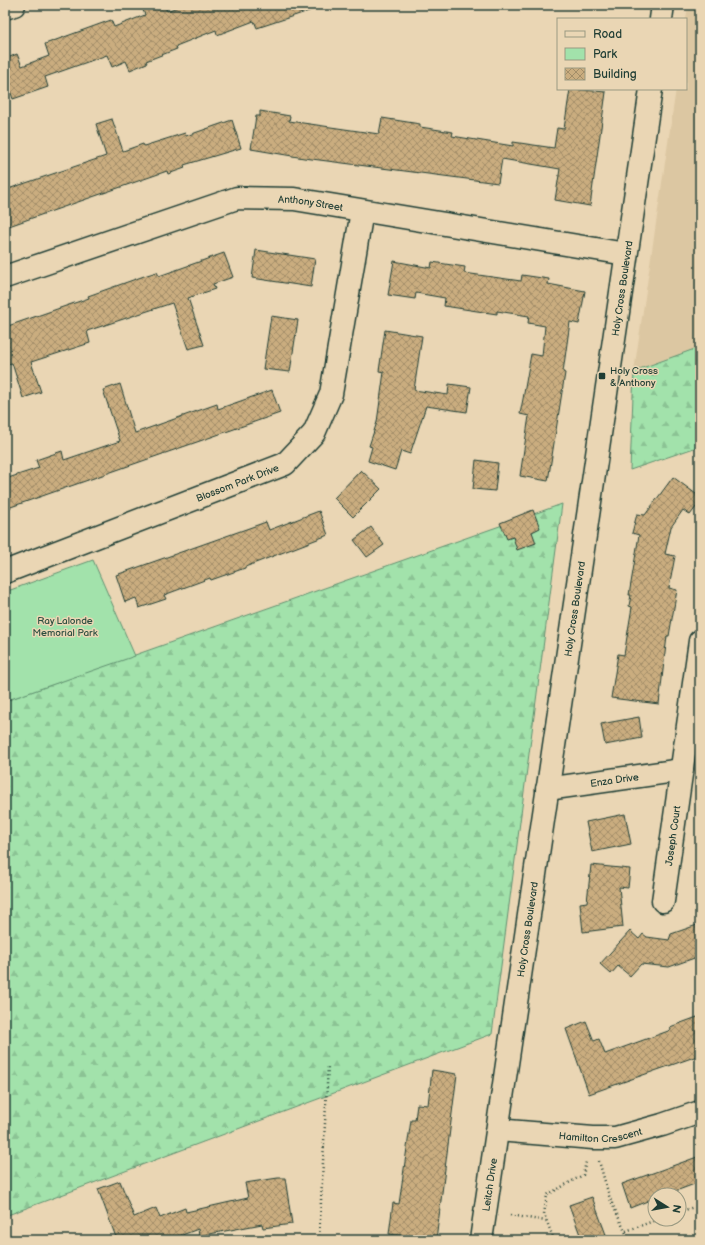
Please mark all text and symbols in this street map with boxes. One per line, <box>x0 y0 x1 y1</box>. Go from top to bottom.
legend <box>557 18 687 90</box>
text: Road <box>593 27 622 42</box>
text: Park <box>593 47 617 62</box>
text: Building <box>593 67 637 82</box>
street label: Anthony Street <box>278 194 344 214</box>
street label: Holy Cross Boulevard <box>610 240 636 337</box>
place label: Holy Cross & Anthony <box>610 365 658 389</box>
marker: Holy Cross & Anthony <box>597 371 607 381</box>
street label: Blossom Park Drive <box>195 462 281 505</box>
street label: Holy Cross Boulevard <box>562 560 588 657</box>
park label: Ray Lalonde Memorial Park <box>32 615 98 639</box>
street label: Enza Drive <box>589 771 640 790</box>
street label: Joseph Court <box>663 805 684 867</box>
street label: Holy Cross Boulevard <box>515 881 541 978</box>
street label: Hamilton Crescent <box>558 1126 644 1145</box>
street label: Leitch Drive <box>480 1157 500 1212</box>
north arrow <box>647 1187 687 1227</box>
text: N <box>669 1204 683 1214</box>

